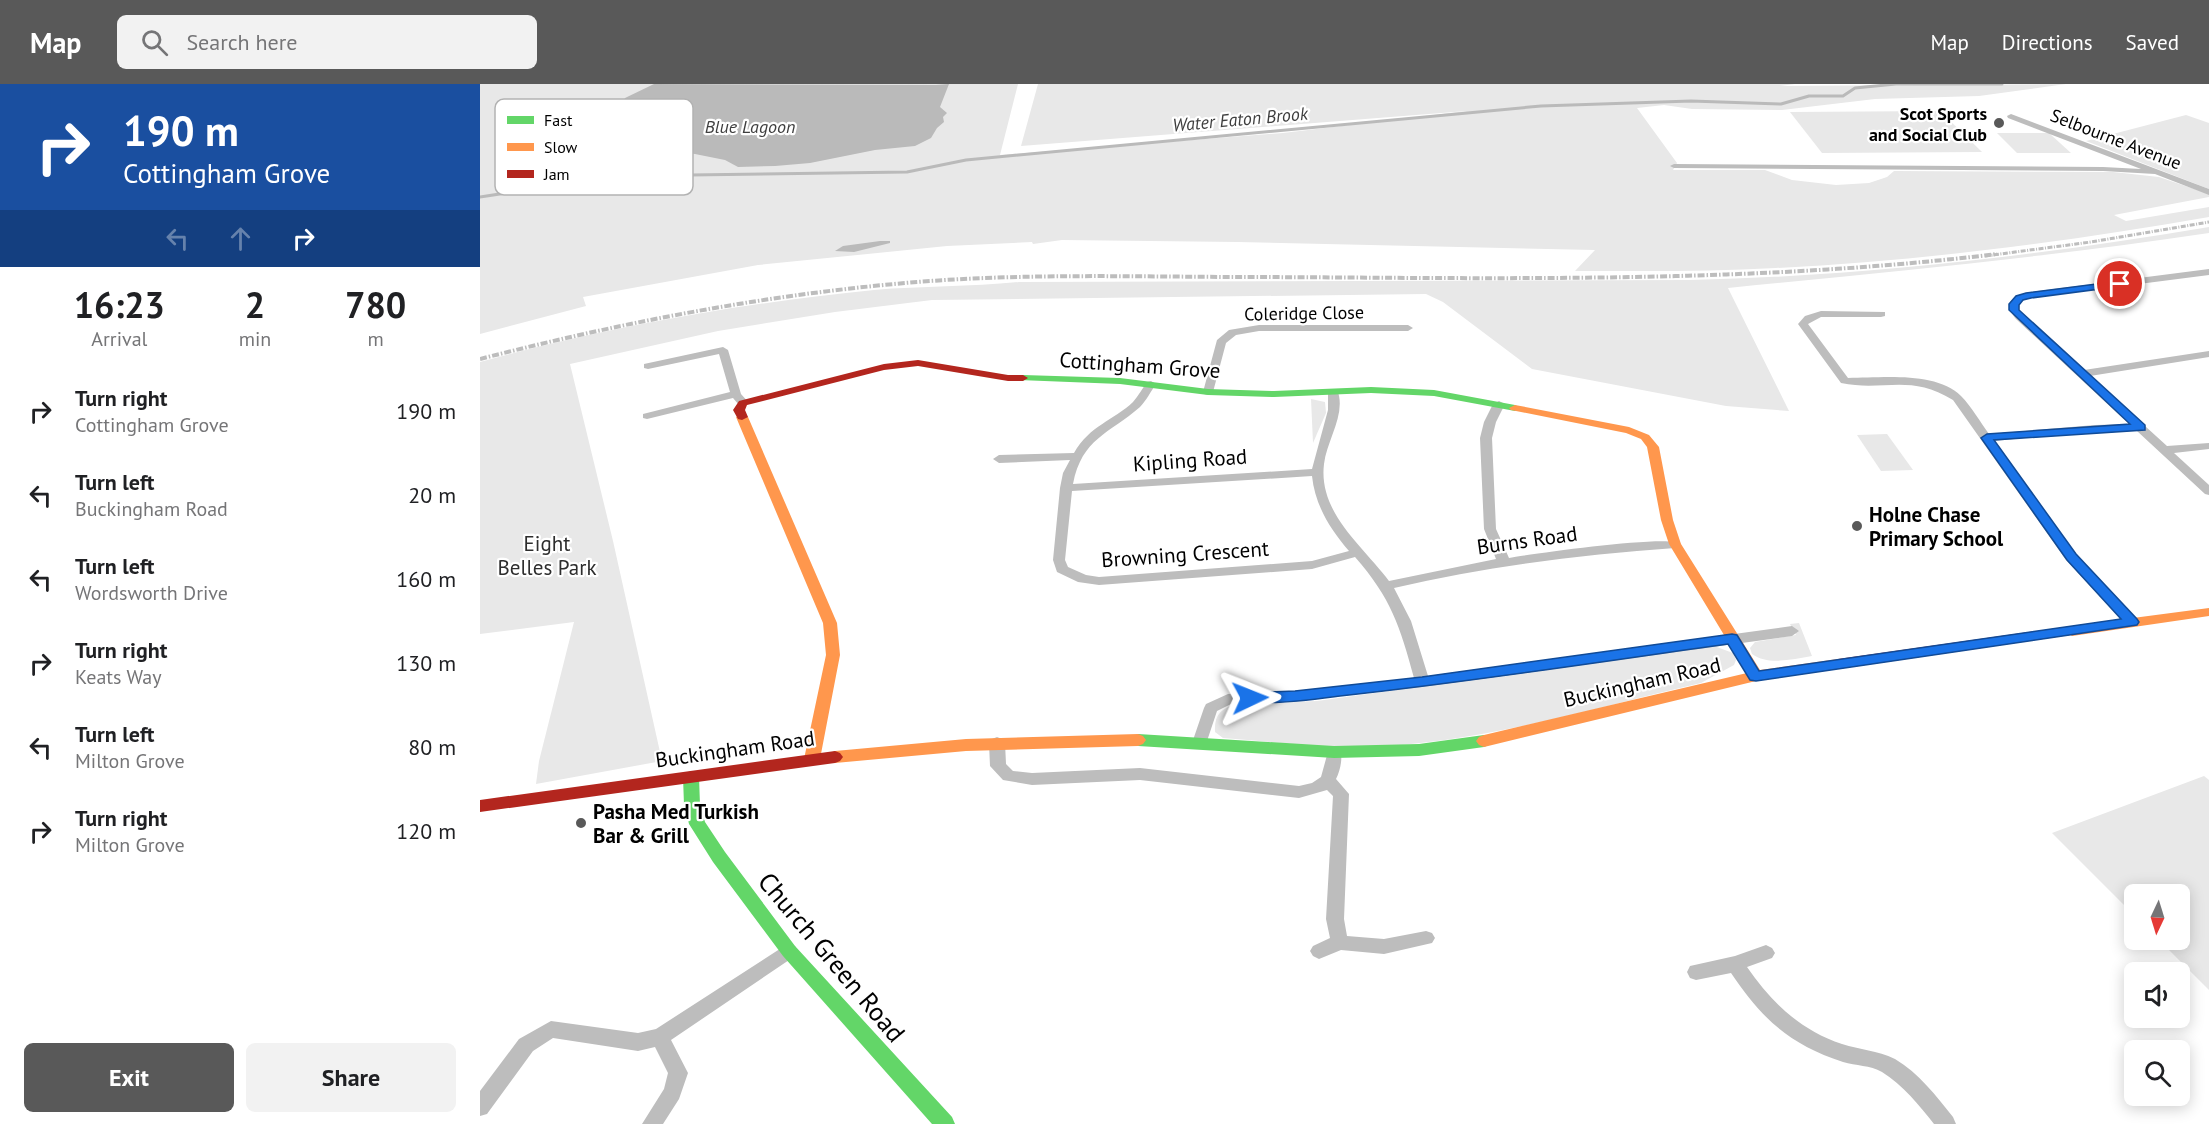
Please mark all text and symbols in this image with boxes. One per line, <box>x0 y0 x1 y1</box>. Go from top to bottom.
search box <box>117 15 537 69</box>
text: Map <box>30 24 81 61</box>
icon: search <box>138 26 171 59</box>
text: Search here <box>186 28 297 56</box>
text: Map <box>1930 29 1969 56</box>
text: Directions <box>2002 29 2093 56</box>
text: Saved <box>2126 29 2179 56</box>
legend <box>495 99 693 195</box>
water label: Water Eaton Brook <box>1171 102 1310 136</box>
place label: Scot Sports and Social Club <box>1869 102 1987 146</box>
text: 190 m <box>123 103 239 158</box>
street label: Selbourne Avenue <box>2047 103 2185 175</box>
icon: right <box>24 108 102 186</box>
text: Fast <box>544 110 573 130</box>
water label: Blue Lagoon <box>705 115 795 138</box>
marker: Scot Sports and Social Club <box>1992 116 2006 130</box>
text: Slow <box>544 137 578 157</box>
text: Cottingham Grove <box>123 156 330 190</box>
text: Jam <box>543 164 570 184</box>
icon: left <box>161 222 194 255</box>
icon: ahead <box>224 222 257 255</box>
icon: right <box>287 222 320 255</box>
pin <box>2094 258 2145 309</box>
icon: arrive <box>2103 267 2136 300</box>
text: 16:23 <box>74 281 165 328</box>
text: 2 <box>245 281 265 328</box>
text: 780 <box>345 281 406 328</box>
street label: Coleridge Close <box>1244 300 1364 326</box>
text: Arrival <box>91 326 147 352</box>
text: min <box>239 326 271 352</box>
text: m <box>368 326 384 352</box>
street label: Cottingham Grove <box>1059 346 1221 384</box>
text: Turn right <box>75 384 167 412</box>
icon: right <box>24 395 57 428</box>
text: 190 m <box>396 397 456 425</box>
text: Cottingham Grove <box>75 412 229 438</box>
street label: Kipling Road <box>1132 443 1248 477</box>
text: Turn left <box>75 468 155 496</box>
icon: left <box>24 479 57 512</box>
text: 20 m <box>408 481 456 509</box>
text: Buckingham Road <box>75 496 228 522</box>
place label: Holne Chase Primary School <box>1869 501 2004 552</box>
marker: Holne Chase Primary School <box>1850 519 1864 533</box>
street label: Burns Road <box>1475 520 1579 560</box>
park label: Eight Belles Park <box>498 530 596 581</box>
street label: Browning Crescent <box>1100 535 1270 573</box>
text: Turn left <box>75 552 155 580</box>
icon: left <box>24 563 57 596</box>
text: 160 m <box>396 565 456 593</box>
text: Wordsworth Drive <box>75 580 228 606</box>
text: Turn right <box>75 636 167 664</box>
icon: right <box>24 647 57 680</box>
text: 130 m <box>396 649 456 677</box>
street label: Buckingham Road <box>1561 651 1723 713</box>
text: Keats Way <box>75 664 161 690</box>
position arrow <box>1218 666 1282 730</box>
text: Turn left <box>75 720 155 748</box>
street label: Buckingham Road <box>654 724 816 774</box>
icon: left <box>24 731 57 764</box>
text: 80 m <box>408 733 456 761</box>
text: Milton Grove <box>75 748 185 774</box>
place label: Pasha Med Turkish Bar & Grill <box>593 798 759 849</box>
text: Turn right <box>75 804 167 832</box>
icon: right <box>24 815 57 848</box>
marker: Pasha Med Turkish Bar & Grill <box>574 816 588 830</box>
text: 120 m <box>396 817 456 845</box>
text: Milton Grove <box>75 832 185 858</box>
street label: Church Green Road <box>751 865 913 1049</box>
north arrow <box>2124 884 2190 950</box>
map controls <box>2124 884 2190 1106</box>
button: sound <box>2124 962 2190 1028</box>
button: search <box>2124 1040 2190 1106</box>
button: Exit <box>24 1043 234 1112</box>
button: Share <box>246 1043 456 1112</box>

